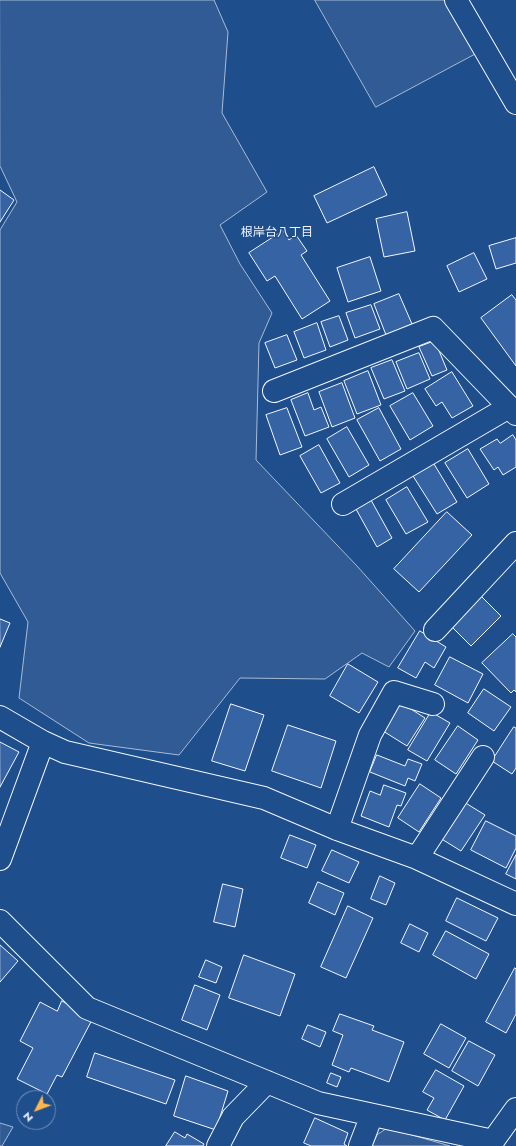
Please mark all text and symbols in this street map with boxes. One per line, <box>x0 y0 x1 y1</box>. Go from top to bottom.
district label: 根岸台八丁目 <box>241 226 313 240</box>
north arrow <box>16 1090 56 1130</box>
text: N <box>19 1109 37 1126</box>

